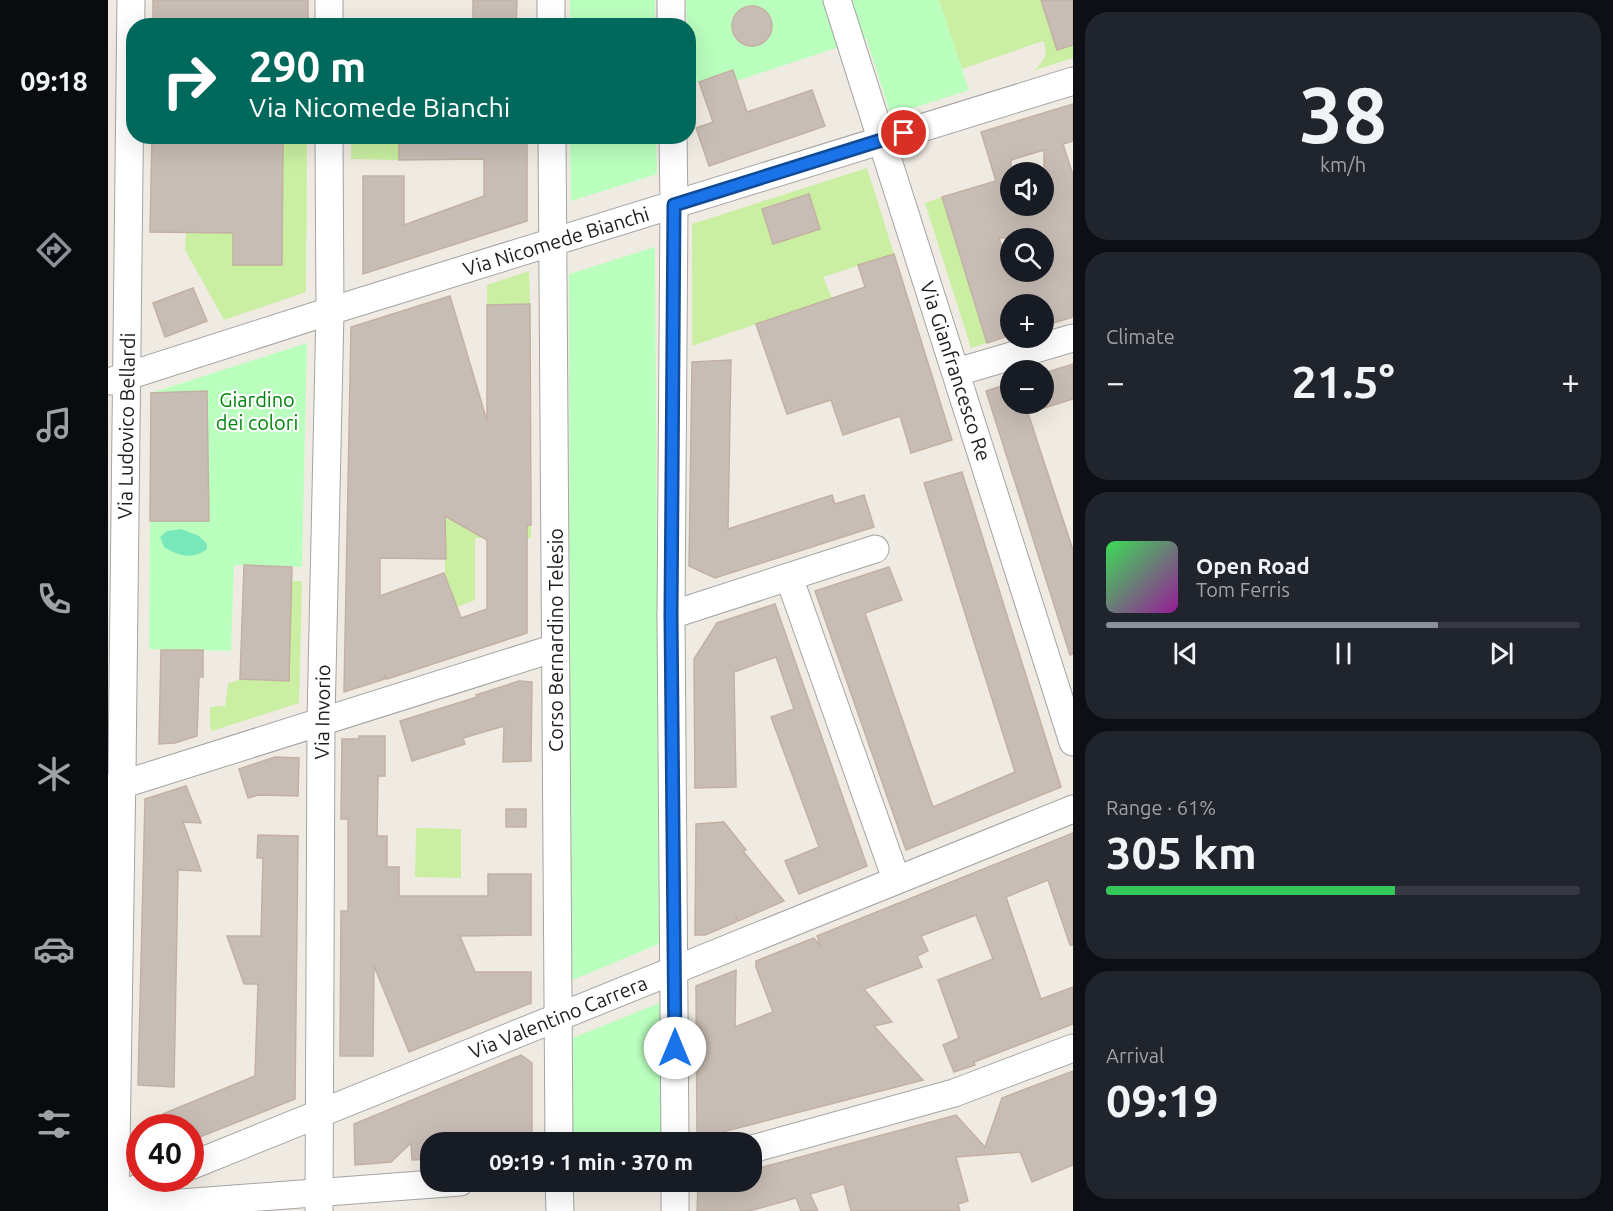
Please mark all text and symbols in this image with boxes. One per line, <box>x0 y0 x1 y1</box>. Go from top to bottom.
icon: right <box>150 42 228 120</box>
text: 290 m <box>249 43 366 90</box>
text: 09:18 <box>20 66 88 96</box>
text: 38 <box>1299 70 1387 158</box>
text: Via Nicomede Bianchi <box>249 92 510 122</box>
pin <box>878 107 929 158</box>
icon: arrive <box>887 116 920 149</box>
text: km/h <box>1320 153 1366 176</box>
map controls <box>1000 162 1054 414</box>
button: sound <box>1000 162 1054 216</box>
street label: Via Nicomede Bianchi <box>460 202 652 280</box>
button: search <box>1000 228 1054 282</box>
icon: directions <box>33 229 75 271</box>
street label: Via Gianfrancesco Re <box>916 278 996 464</box>
button: + <box>1000 294 1054 348</box>
text: Climate <box>1106 325 1175 348</box>
street label: Via Ludovico Bellardi <box>113 332 139 520</box>
text: 21.5° <box>1291 356 1395 407</box>
button: − <box>1000 360 1054 414</box>
text: − <box>1106 363 1125 400</box>
text: + <box>1561 363 1580 400</box>
park label: Giardino dei colori <box>216 388 298 434</box>
icon: music <box>33 404 75 446</box>
street label: Corso Bernardino Telesio <box>544 528 567 752</box>
text: Open Road <box>1196 553 1310 578</box>
icon: phone <box>33 578 75 620</box>
text: Tom Ferris <box>1196 578 1290 601</box>
icon: previous <box>1169 637 1202 670</box>
icon: pause <box>1327 637 1360 670</box>
icon: next <box>1485 637 1518 670</box>
street label: Via Invorio <box>310 664 334 760</box>
icon: climate <box>33 753 75 795</box>
text: Range · 61% <box>1106 796 1216 819</box>
text: 305 km <box>1106 827 1257 878</box>
icon: car <box>33 928 75 970</box>
street label: Via Valentino Carrera <box>465 971 651 1063</box>
position arrow <box>643 1016 707 1080</box>
text: Arrival <box>1106 1044 1164 1067</box>
text: 09:19 <box>1106 1075 1219 1126</box>
icon: filters <box>33 1103 75 1145</box>
speed limit sign: 40 <box>126 1114 204 1192</box>
text: 09:19 · 1 min · 370 m <box>489 1149 693 1174</box>

